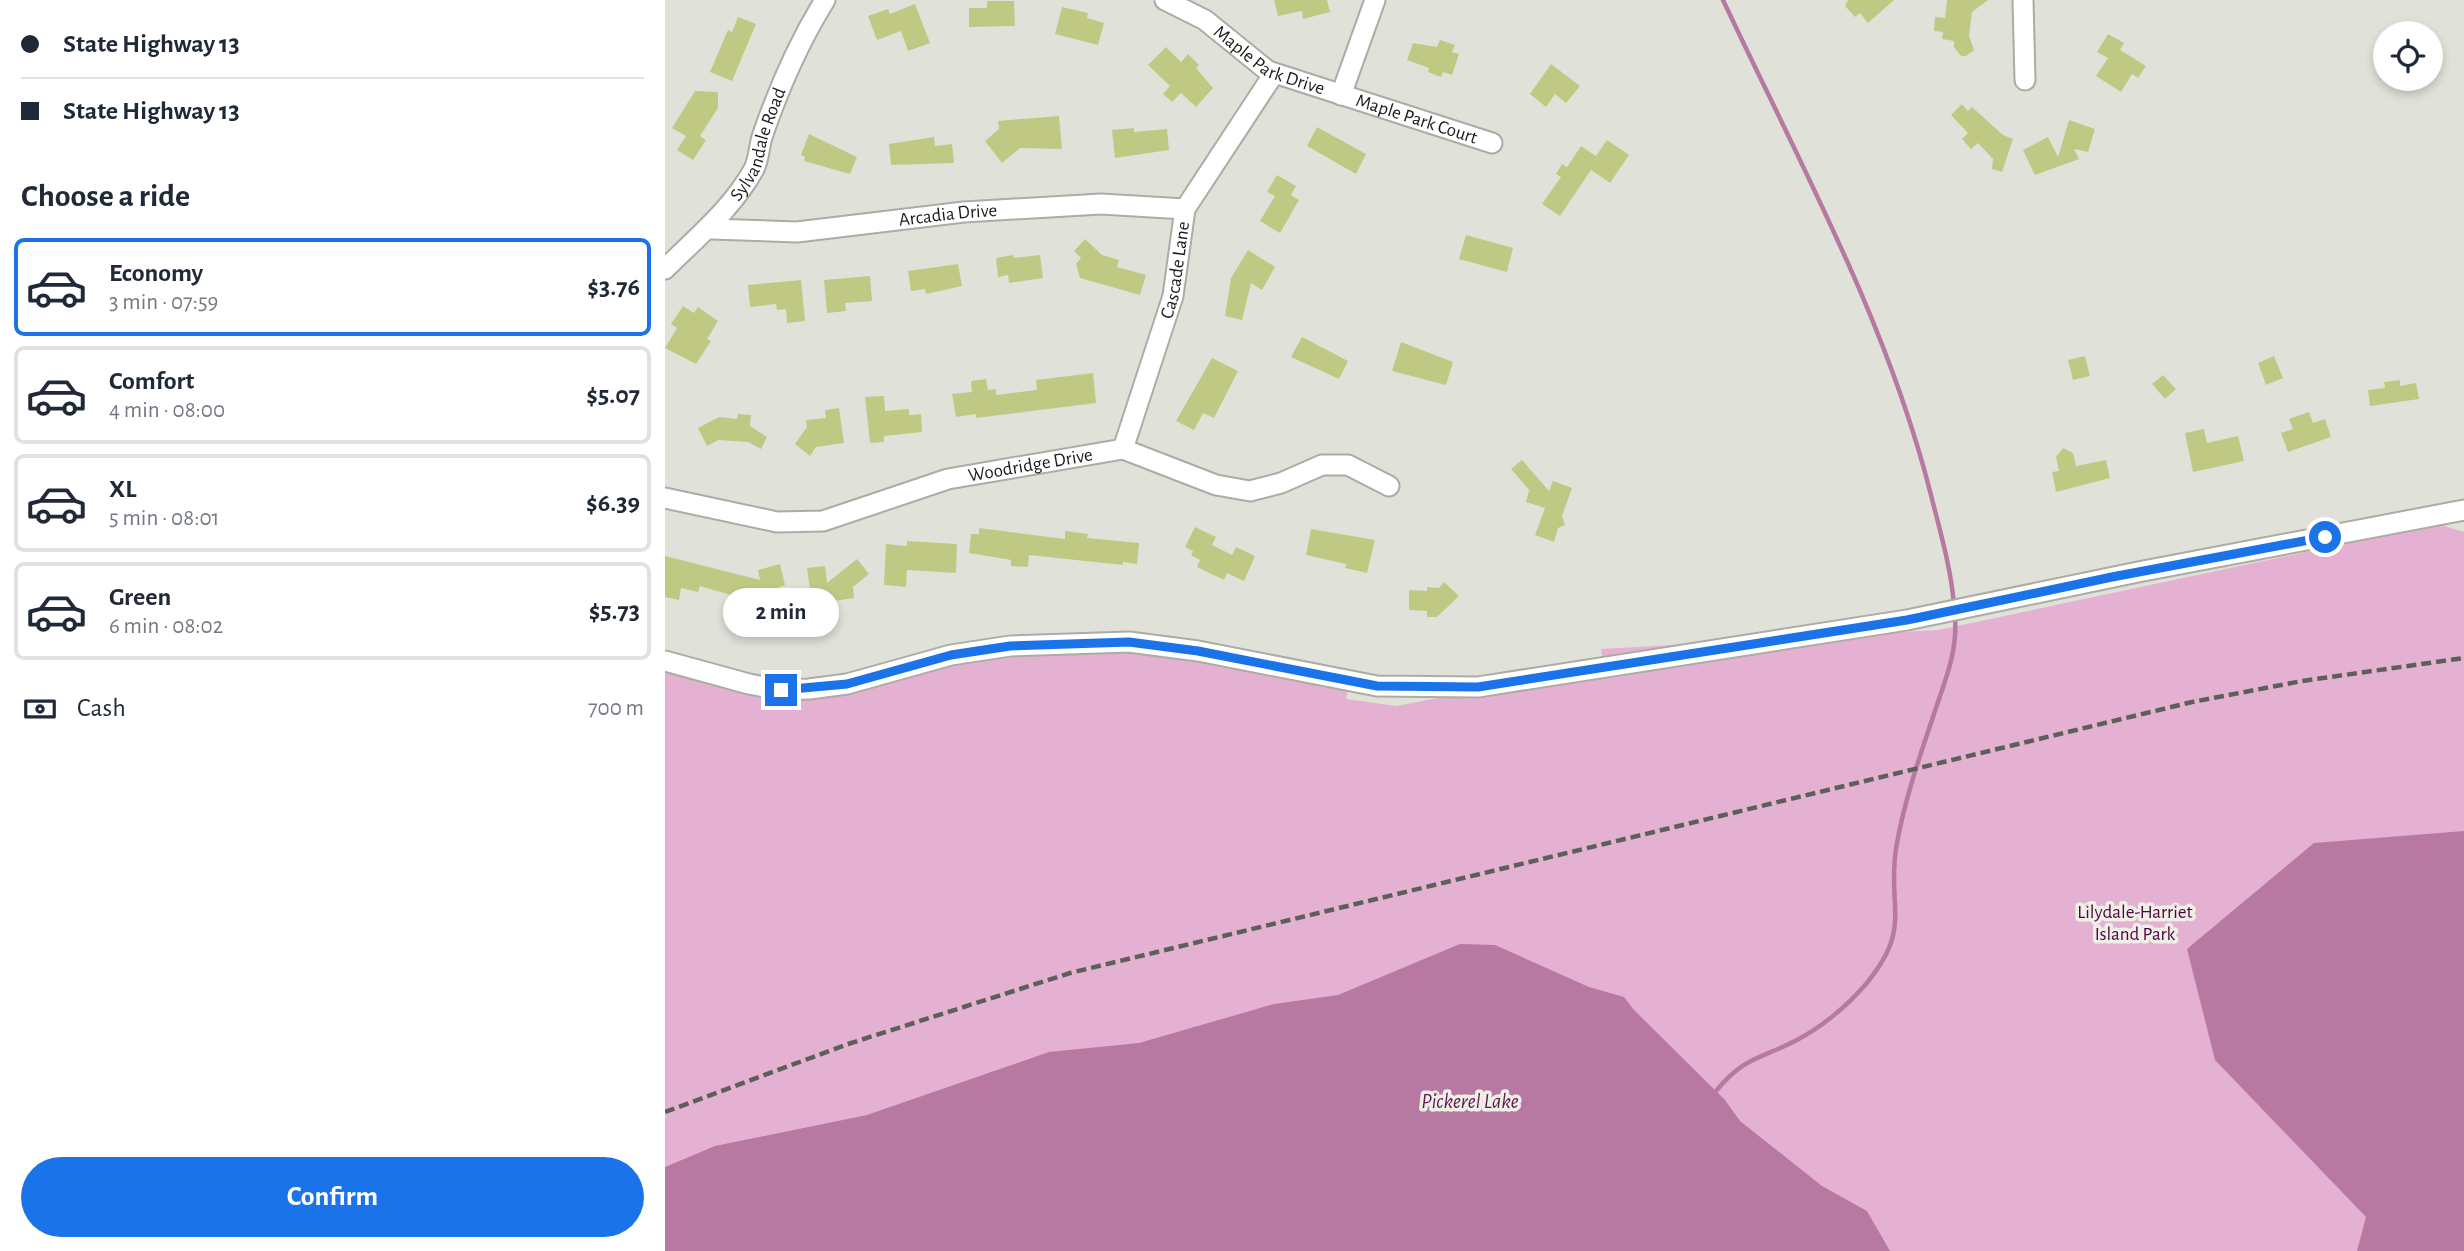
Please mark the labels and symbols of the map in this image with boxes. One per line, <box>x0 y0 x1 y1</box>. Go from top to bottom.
street label: Maple Park Drive <box>1210 22 1327 98</box>
street label: Sylvandale Road <box>727 85 789 204</box>
street label: Maple Park Court <box>1354 90 1480 147</box>
street label: Arcadia Drive <box>898 201 998 229</box>
street label: Cascade Lane <box>1157 220 1193 321</box>
street label: Woodridge Drive <box>967 445 1094 485</box>
route start <box>2309 521 2341 553</box>
callout: 2 min <box>723 588 839 638</box>
route end <box>765 674 797 706</box>
park label: Lilydale-Harriet Island Park <box>2077 903 2193 944</box>
water label: Pickerel Lake <box>1421 1091 1519 1112</box>

